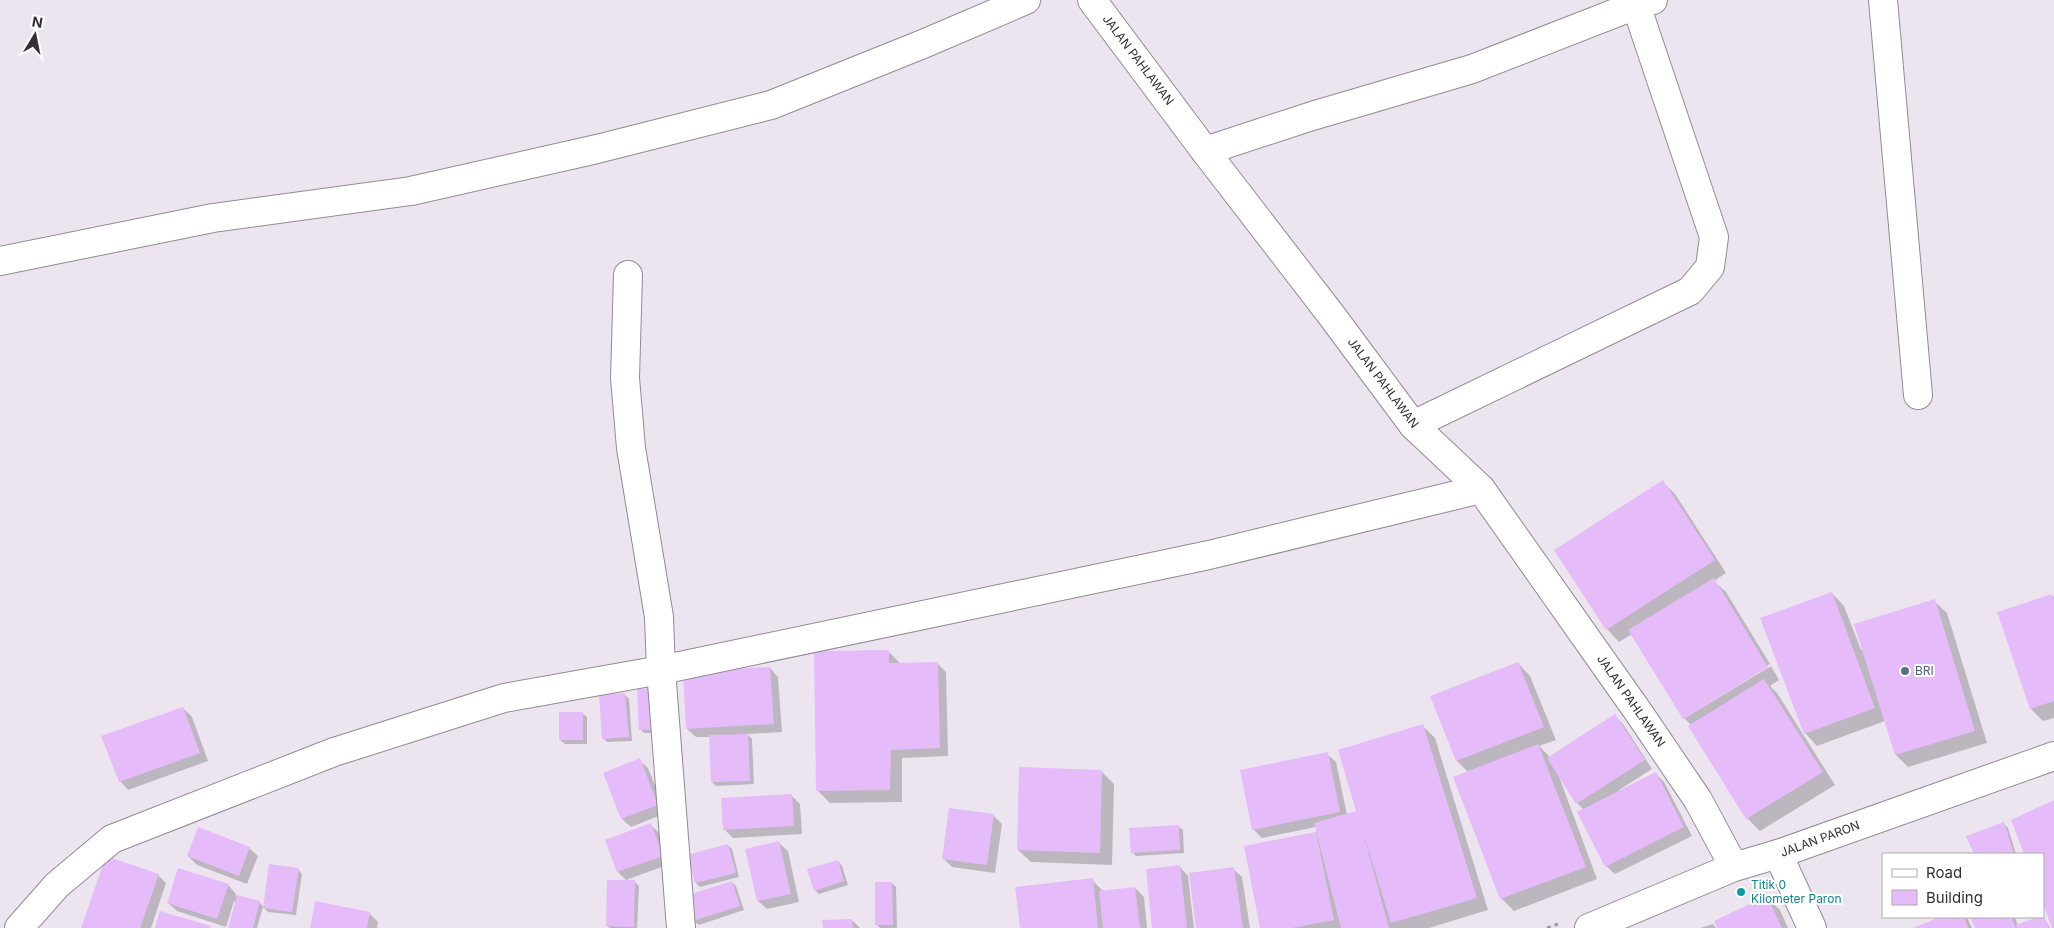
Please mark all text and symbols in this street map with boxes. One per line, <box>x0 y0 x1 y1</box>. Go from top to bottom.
north arrow <box>10 10 60 60</box>
text: N <box>31 12 44 31</box>
street label: JALAN PAHLAWAN <box>1100 12 1177 108</box>
street label: JALAN PAHLAWAN <box>1345 335 1422 431</box>
street label: JALAN PAHLAWAN <box>1594 652 1669 750</box>
place label: BRI <box>1915 663 1934 678</box>
marker: BRI <box>1899 665 1911 677</box>
street label: JALAN PARON <box>1778 817 1862 860</box>
legend <box>1882 853 2044 918</box>
text: Road <box>1926 863 1962 882</box>
place label: Titik 0 Kilometer Paron <box>1751 877 1841 906</box>
marker: Titik 0 Kilometer Paron <box>1735 886 1747 898</box>
text: Building <box>1926 888 1983 907</box>

